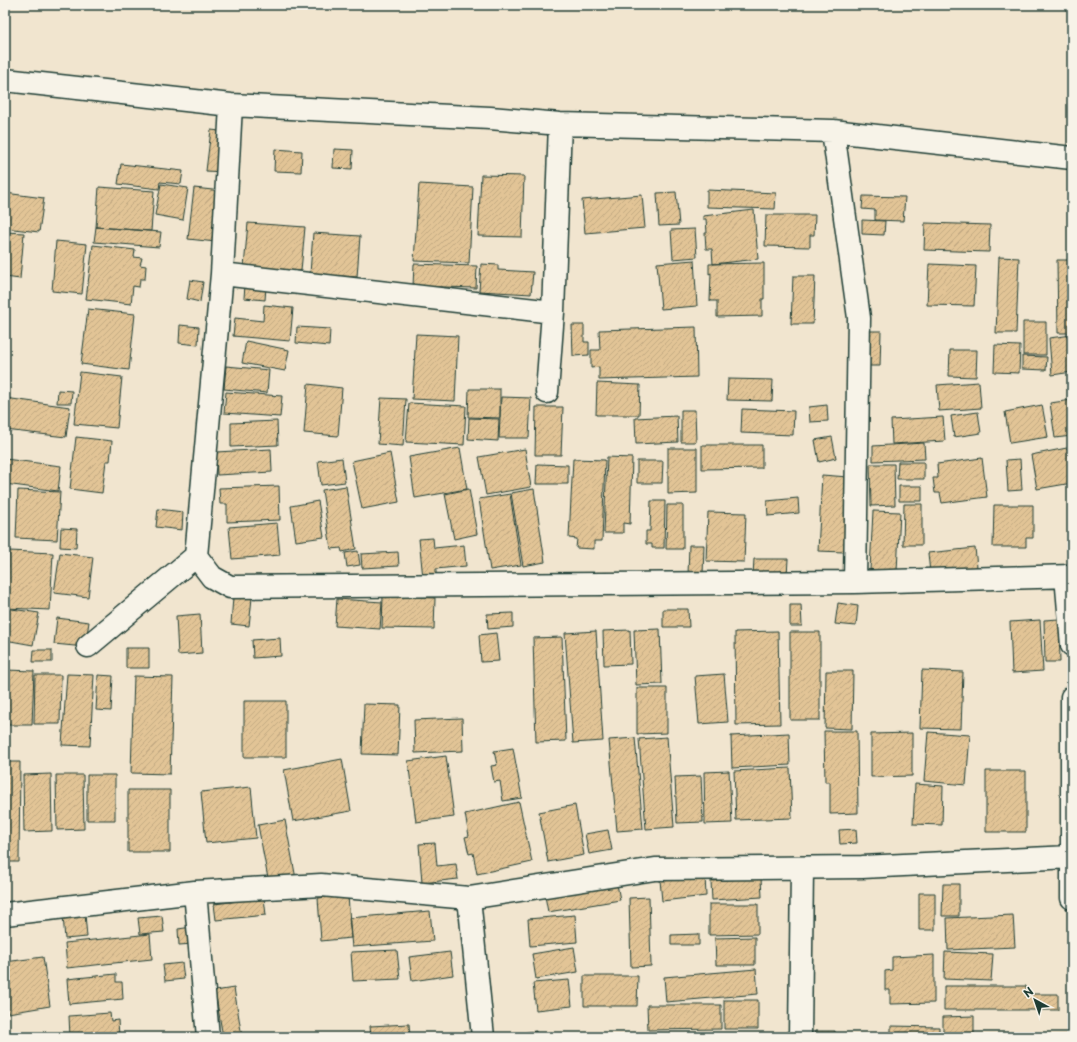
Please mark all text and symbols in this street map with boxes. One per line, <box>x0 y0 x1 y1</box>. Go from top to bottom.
north arrow <box>1015 980 1055 1020</box>
text: N <box>1019 982 1037 1001</box>

